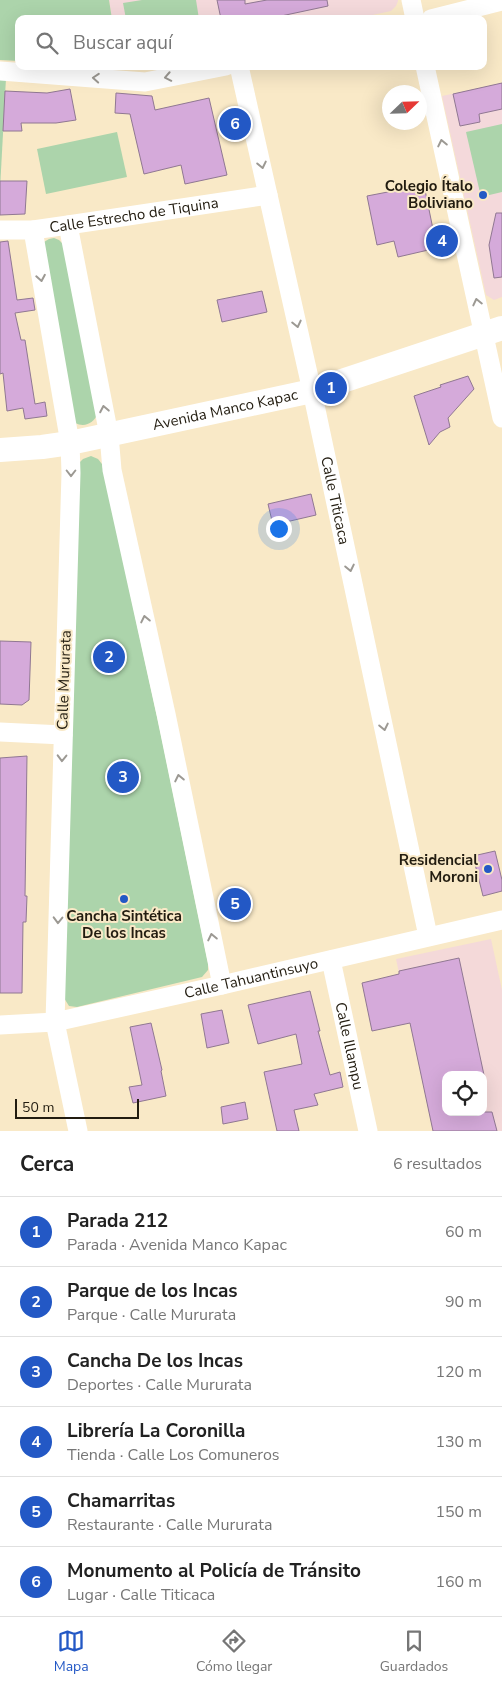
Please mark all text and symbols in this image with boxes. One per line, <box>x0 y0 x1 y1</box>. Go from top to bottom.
search box <box>15 15 487 70</box>
icon: search <box>33 29 61 57</box>
text: Buscar aquí <box>73 30 172 56</box>
one-way arrow <box>164 72 173 82</box>
one-way arrow <box>92 73 100 84</box>
north arrow <box>382 85 427 130</box>
pin: 6 <box>219 105 251 143</box>
one-way arrow <box>437 139 448 148</box>
one-way arrow <box>256 161 267 169</box>
place label: Colegio Ítalo Boliviano <box>385 176 473 213</box>
marker: Colegio Ítalo Boliviano <box>477 189 489 201</box>
street label: Calle Estrecho de Tiquina <box>48 193 220 238</box>
pin: 4 <box>426 222 458 260</box>
one-way arrow <box>35 273 45 282</box>
one-way arrow <box>472 298 482 307</box>
one-way arrow <box>291 319 302 328</box>
pin: 1 <box>315 369 347 407</box>
street label: Avenida Manco Kapac <box>151 384 300 435</box>
one-way arrow <box>99 404 109 413</box>
street label: Calle Titicaca <box>316 455 354 546</box>
one-way arrow <box>66 469 76 477</box>
your location <box>266 516 292 542</box>
one-way arrow <box>344 563 355 572</box>
one-way arrow <box>140 615 151 624</box>
street label: Calle Mururata <box>52 630 76 730</box>
pin: 2 <box>93 638 125 676</box>
one-way arrow <box>378 722 389 731</box>
one-way arrow <box>57 754 67 762</box>
pin: 3 <box>107 758 139 796</box>
one-way arrow <box>174 774 184 783</box>
place label: Residencial Moroni <box>399 850 478 887</box>
marker: Residencial Moroni <box>482 863 494 875</box>
pin: 5 <box>219 885 251 923</box>
marker: Cancha Sintética De los Incas <box>118 893 130 905</box>
place label: Cancha Sintética De los Incas <box>66 906 182 943</box>
one-way arrow <box>53 916 63 924</box>
one-way arrow <box>207 933 218 942</box>
street label: Calle Tahuantinsuyo <box>182 953 320 1003</box>
street label: Calle Illampu <box>330 1000 369 1092</box>
map controls <box>442 1071 487 1116</box>
button: locate <box>442 1071 487 1116</box>
scale bar <box>15 1096 139 1119</box>
text: 50 m <box>22 1098 54 1117</box>
text: Cerca <box>20 1150 74 1178</box>
text: 6 resultados <box>393 1153 482 1175</box>
text: Parada 212 <box>67 1208 168 1234</box>
text: 1 <box>31 1221 41 1243</box>
text: 60 m <box>445 1221 482 1243</box>
text: Parada · Avenida Manco Kapac <box>67 1234 287 1256</box>
text: Parque de los Incas <box>67 1278 238 1304</box>
text: 2 <box>31 1291 41 1313</box>
text: 90 m <box>445 1291 482 1313</box>
text: Parque · Calle Mururata <box>67 1304 236 1326</box>
text: Cancha De los Incas <box>67 1348 243 1374</box>
text: 3 <box>31 1361 41 1383</box>
text: 120 m <box>435 1361 482 1383</box>
text: Deportes · Calle Mururata <box>67 1374 252 1396</box>
text: Librería La Coronilla <box>67 1418 245 1444</box>
text: 4 <box>31 1431 41 1453</box>
text: 130 m <box>435 1431 482 1453</box>
text: Tienda · Calle Los Comuneros <box>67 1444 280 1466</box>
text: Chamarritas <box>67 1488 175 1514</box>
text: 5 <box>31 1501 41 1523</box>
text: 150 m <box>435 1501 482 1523</box>
text: Restaurante · Calle Mururata <box>67 1514 272 1536</box>
text: Monumento al Policía de Tránsito <box>67 1558 361 1584</box>
text: 6 <box>31 1571 41 1593</box>
text: 160 m <box>435 1571 482 1593</box>
text: Lugar · Calle Titicaca <box>67 1584 215 1606</box>
tab: Mapa <box>54 1627 89 1676</box>
tab: Cómo llegar <box>196 1627 272 1676</box>
tab: Guardados <box>380 1627 448 1676</box>

